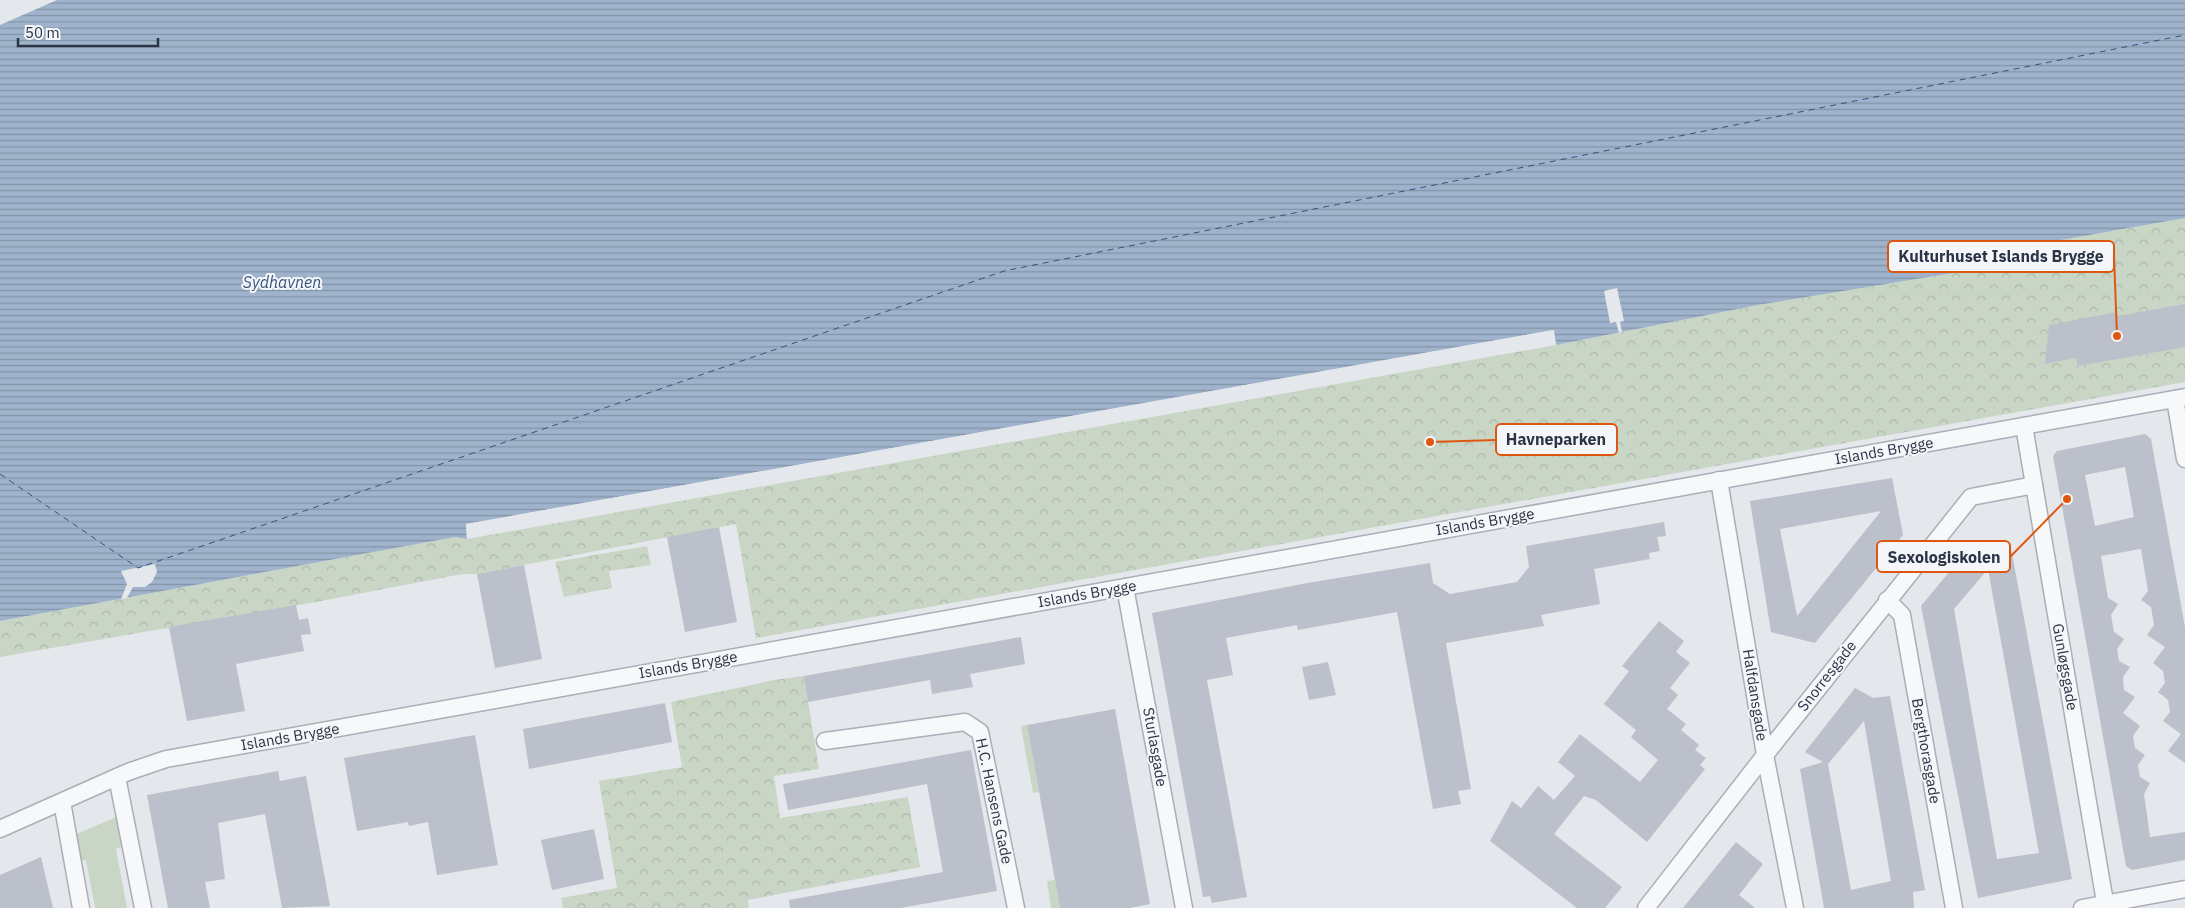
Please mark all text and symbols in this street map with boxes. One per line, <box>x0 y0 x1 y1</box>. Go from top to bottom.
scale bar <box>18 15 158 47</box>
text: 50 m <box>25 23 60 42</box>
callout: Kulturhuset Islands Brygge <box>1888 241 2114 272</box>
text: Kulturhuset Islands Brygge <box>1898 246 2104 266</box>
water label: Sydhavnen <box>243 272 321 292</box>
callout: Havneparken <box>1496 424 1617 455</box>
text: Havneparken <box>1506 429 1606 449</box>
street label: Islands Brygge <box>1833 432 1935 469</box>
street label: Islands Brygge <box>1434 503 1536 540</box>
callout: Sexologiskolen <box>1877 541 2010 572</box>
text: Sexologiskolen <box>1888 547 2001 567</box>
street label: Islands Brygge <box>1036 575 1138 612</box>
street label: Gunløgsgade <box>2048 622 2082 712</box>
street label: Snorresgade <box>1793 636 1860 715</box>
street label: Islands Brygge <box>637 646 739 683</box>
street label: Halfdansgade <box>1739 648 1772 742</box>
street label: Bergthorasgade <box>1908 697 1945 805</box>
street label: Sturlasgade <box>1139 706 1172 788</box>
street label: Islands Brygge <box>239 718 341 755</box>
street label: H.C. Hansens Gade <box>972 736 1017 866</box>

